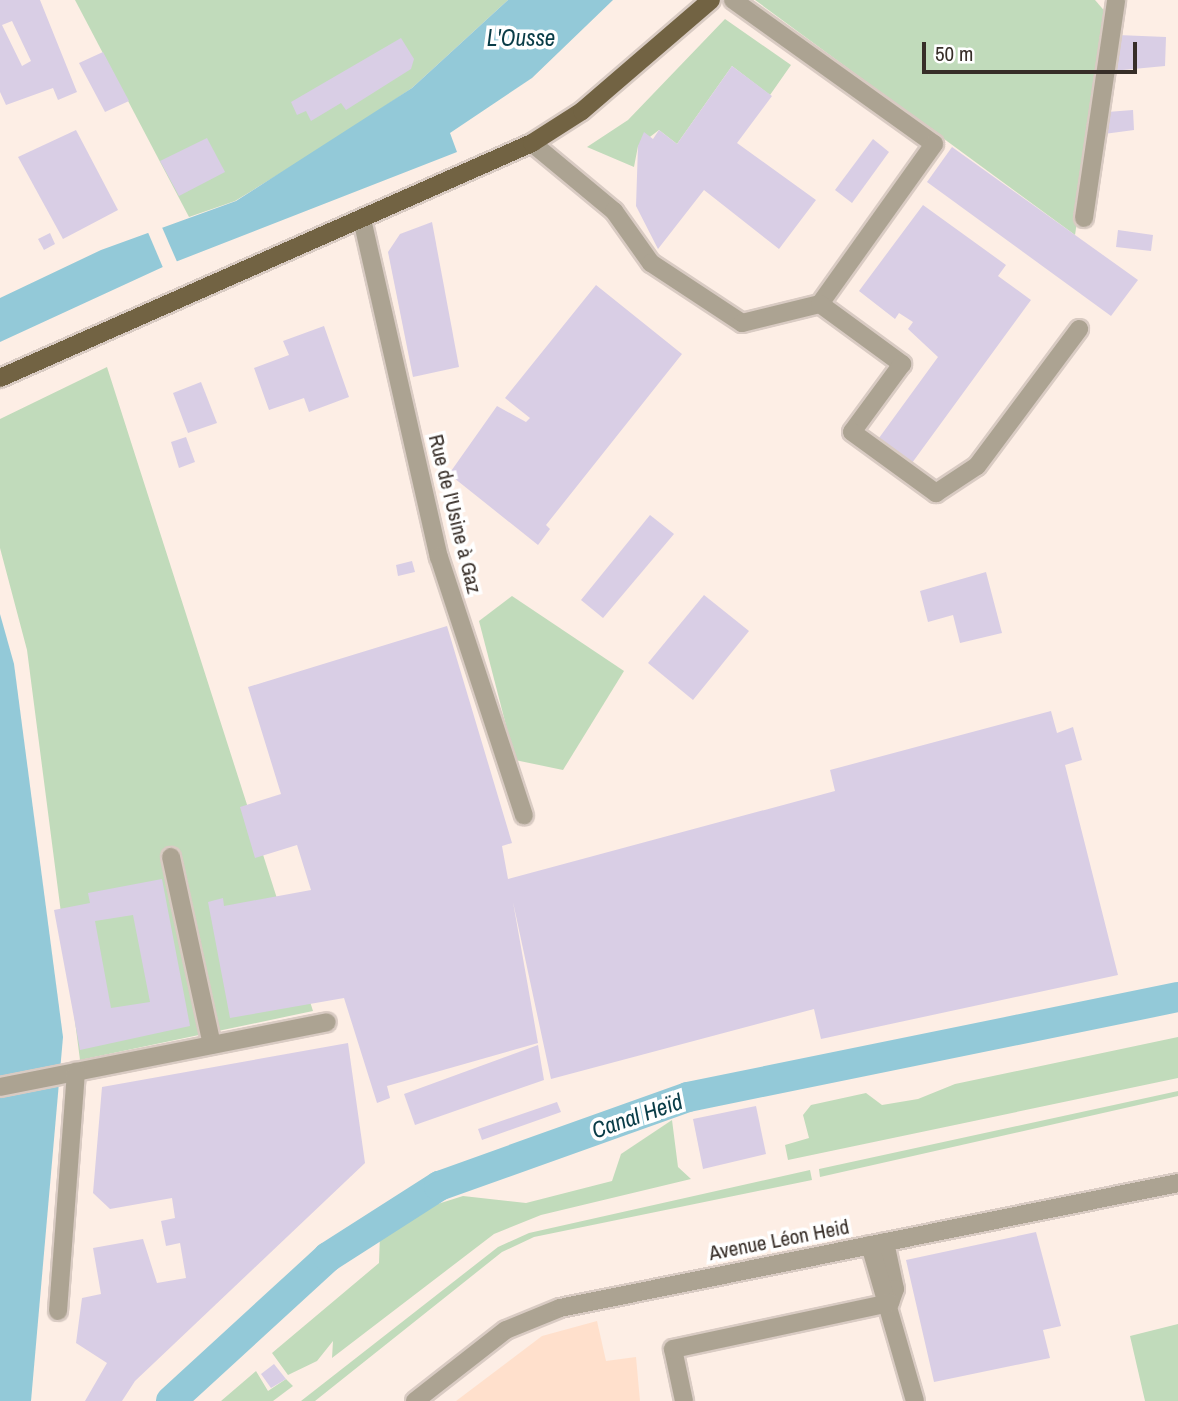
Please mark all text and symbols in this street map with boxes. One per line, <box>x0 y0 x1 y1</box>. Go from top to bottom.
water label: L'Ousse <box>487 24 555 52</box>
scale bar <box>926 28 1141 72</box>
text: 50 m <box>935 39 973 68</box>
street label: Rue de l'Usine à Gaz <box>423 432 487 596</box>
water label: Canal Heïd <box>588 1088 686 1144</box>
street label: Avenue Léon Heid <box>707 1214 851 1266</box>

